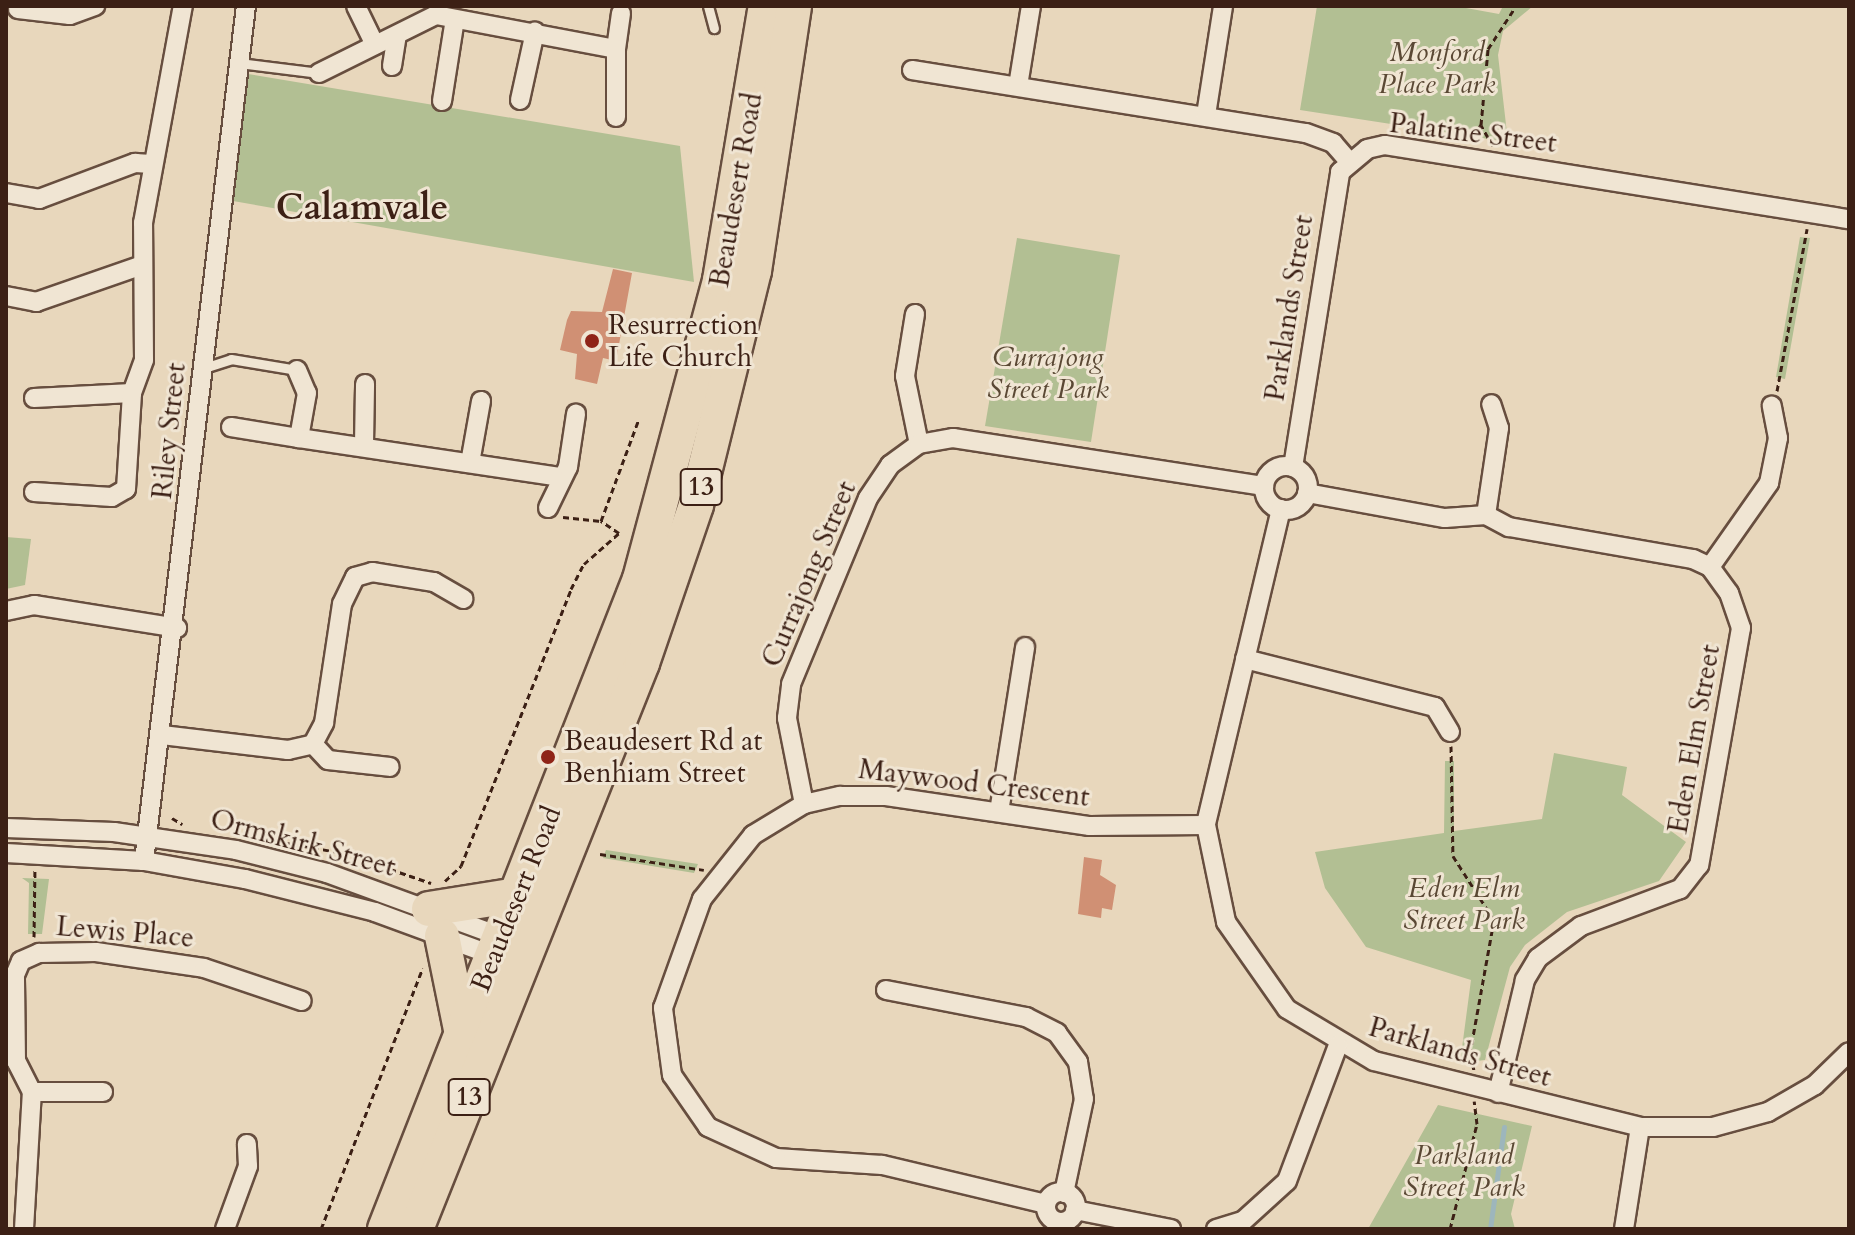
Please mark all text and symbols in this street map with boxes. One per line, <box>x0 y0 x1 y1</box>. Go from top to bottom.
park label: Monford Place Park <box>1379 35 1495 101</box>
street label: Beaudesert Road <box>702 90 770 290</box>
street label: Palatine Street <box>1388 106 1558 160</box>
district label: Calamvale <box>276 186 448 230</box>
street label: Parklands Street <box>1258 212 1320 404</box>
place label: Resurrection Life Church <box>608 308 759 374</box>
marker: Resurrection Life Church <box>583 332 601 350</box>
park label: Currajong Street Park <box>987 340 1109 406</box>
street label: Riley Street <box>145 361 193 501</box>
road number: 13 <box>679 465 723 509</box>
street label: Currajong Street <box>755 476 863 672</box>
street label: Eden Elm Street <box>1661 642 1727 836</box>
place label: Beaudesert Rd at Benhiam Street <box>564 724 762 790</box>
marker: Beaudesert Rd at Benhiam Street <box>539 748 557 766</box>
street label: Maywood Crescent <box>857 752 1091 814</box>
street label: Beaudesert Road <box>464 801 568 997</box>
street label: Ormskirk Street <box>207 802 399 884</box>
park label: Eden Elm Street Park <box>1403 871 1525 937</box>
street label: Lewis Place <box>55 909 195 955</box>
street label: Parklands Street <box>1365 1010 1555 1094</box>
road number: 13 <box>447 1075 491 1119</box>
park label: Parkland Street Park <box>1403 1138 1525 1204</box>

